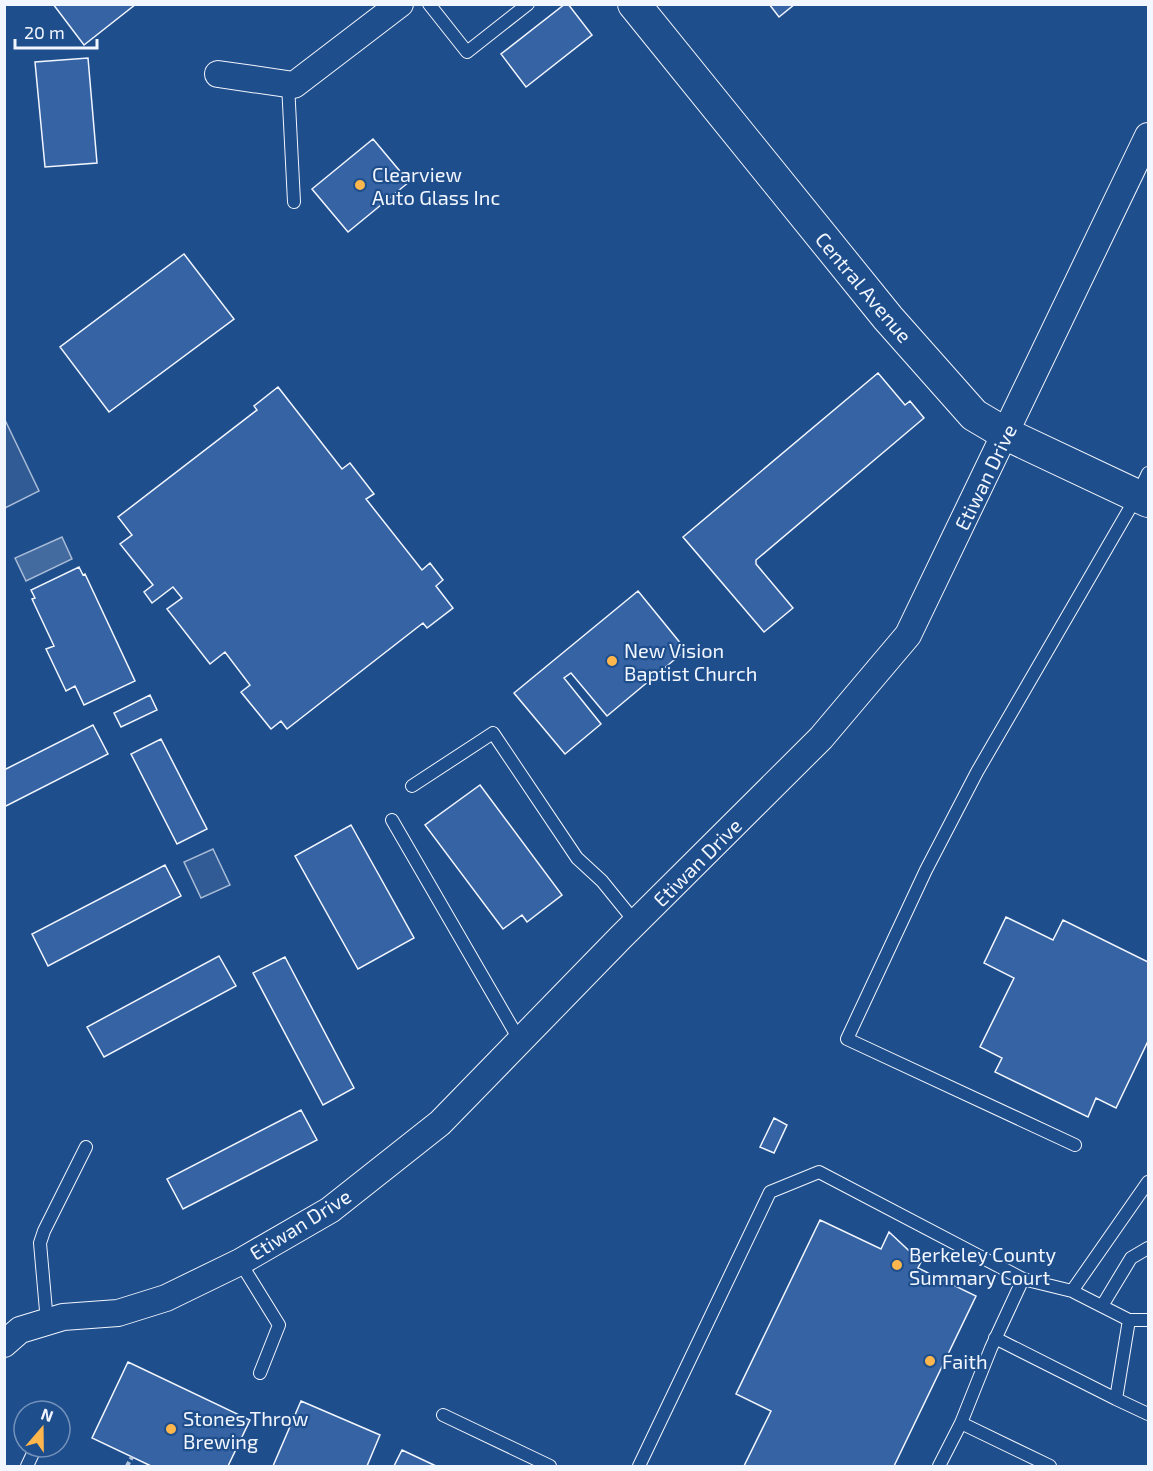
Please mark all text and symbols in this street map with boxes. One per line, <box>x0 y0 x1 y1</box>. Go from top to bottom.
scale bar <box>15 12 98 50</box>
text: 20 m <box>24 21 65 43</box>
place label: Clearview Auto Glass Inc <box>372 162 500 209</box>
marker: Clearview Auto Glass Inc <box>353 178 367 192</box>
street label: Central Avenue <box>811 227 917 347</box>
street label: Etiwan Drive <box>949 420 1021 534</box>
place label: New Vision Baptist Church <box>624 638 757 685</box>
marker: New Vision Baptist Church <box>605 654 619 668</box>
street label: Etiwan Drive <box>648 813 746 911</box>
street label: Etiwan Drive <box>245 1183 355 1265</box>
place label: Berkeley County Summary Court <box>909 1242 1056 1289</box>
marker: Berkeley County Summary Court <box>890 1258 904 1272</box>
place label: Faith <box>942 1349 988 1373</box>
marker: Faith <box>923 1354 937 1368</box>
north arrow <box>12 1399 72 1459</box>
text: N <box>39 1404 56 1425</box>
place label: Stones Throw Brewing <box>183 1406 308 1453</box>
marker: Stones Throw Brewing <box>164 1422 178 1436</box>

